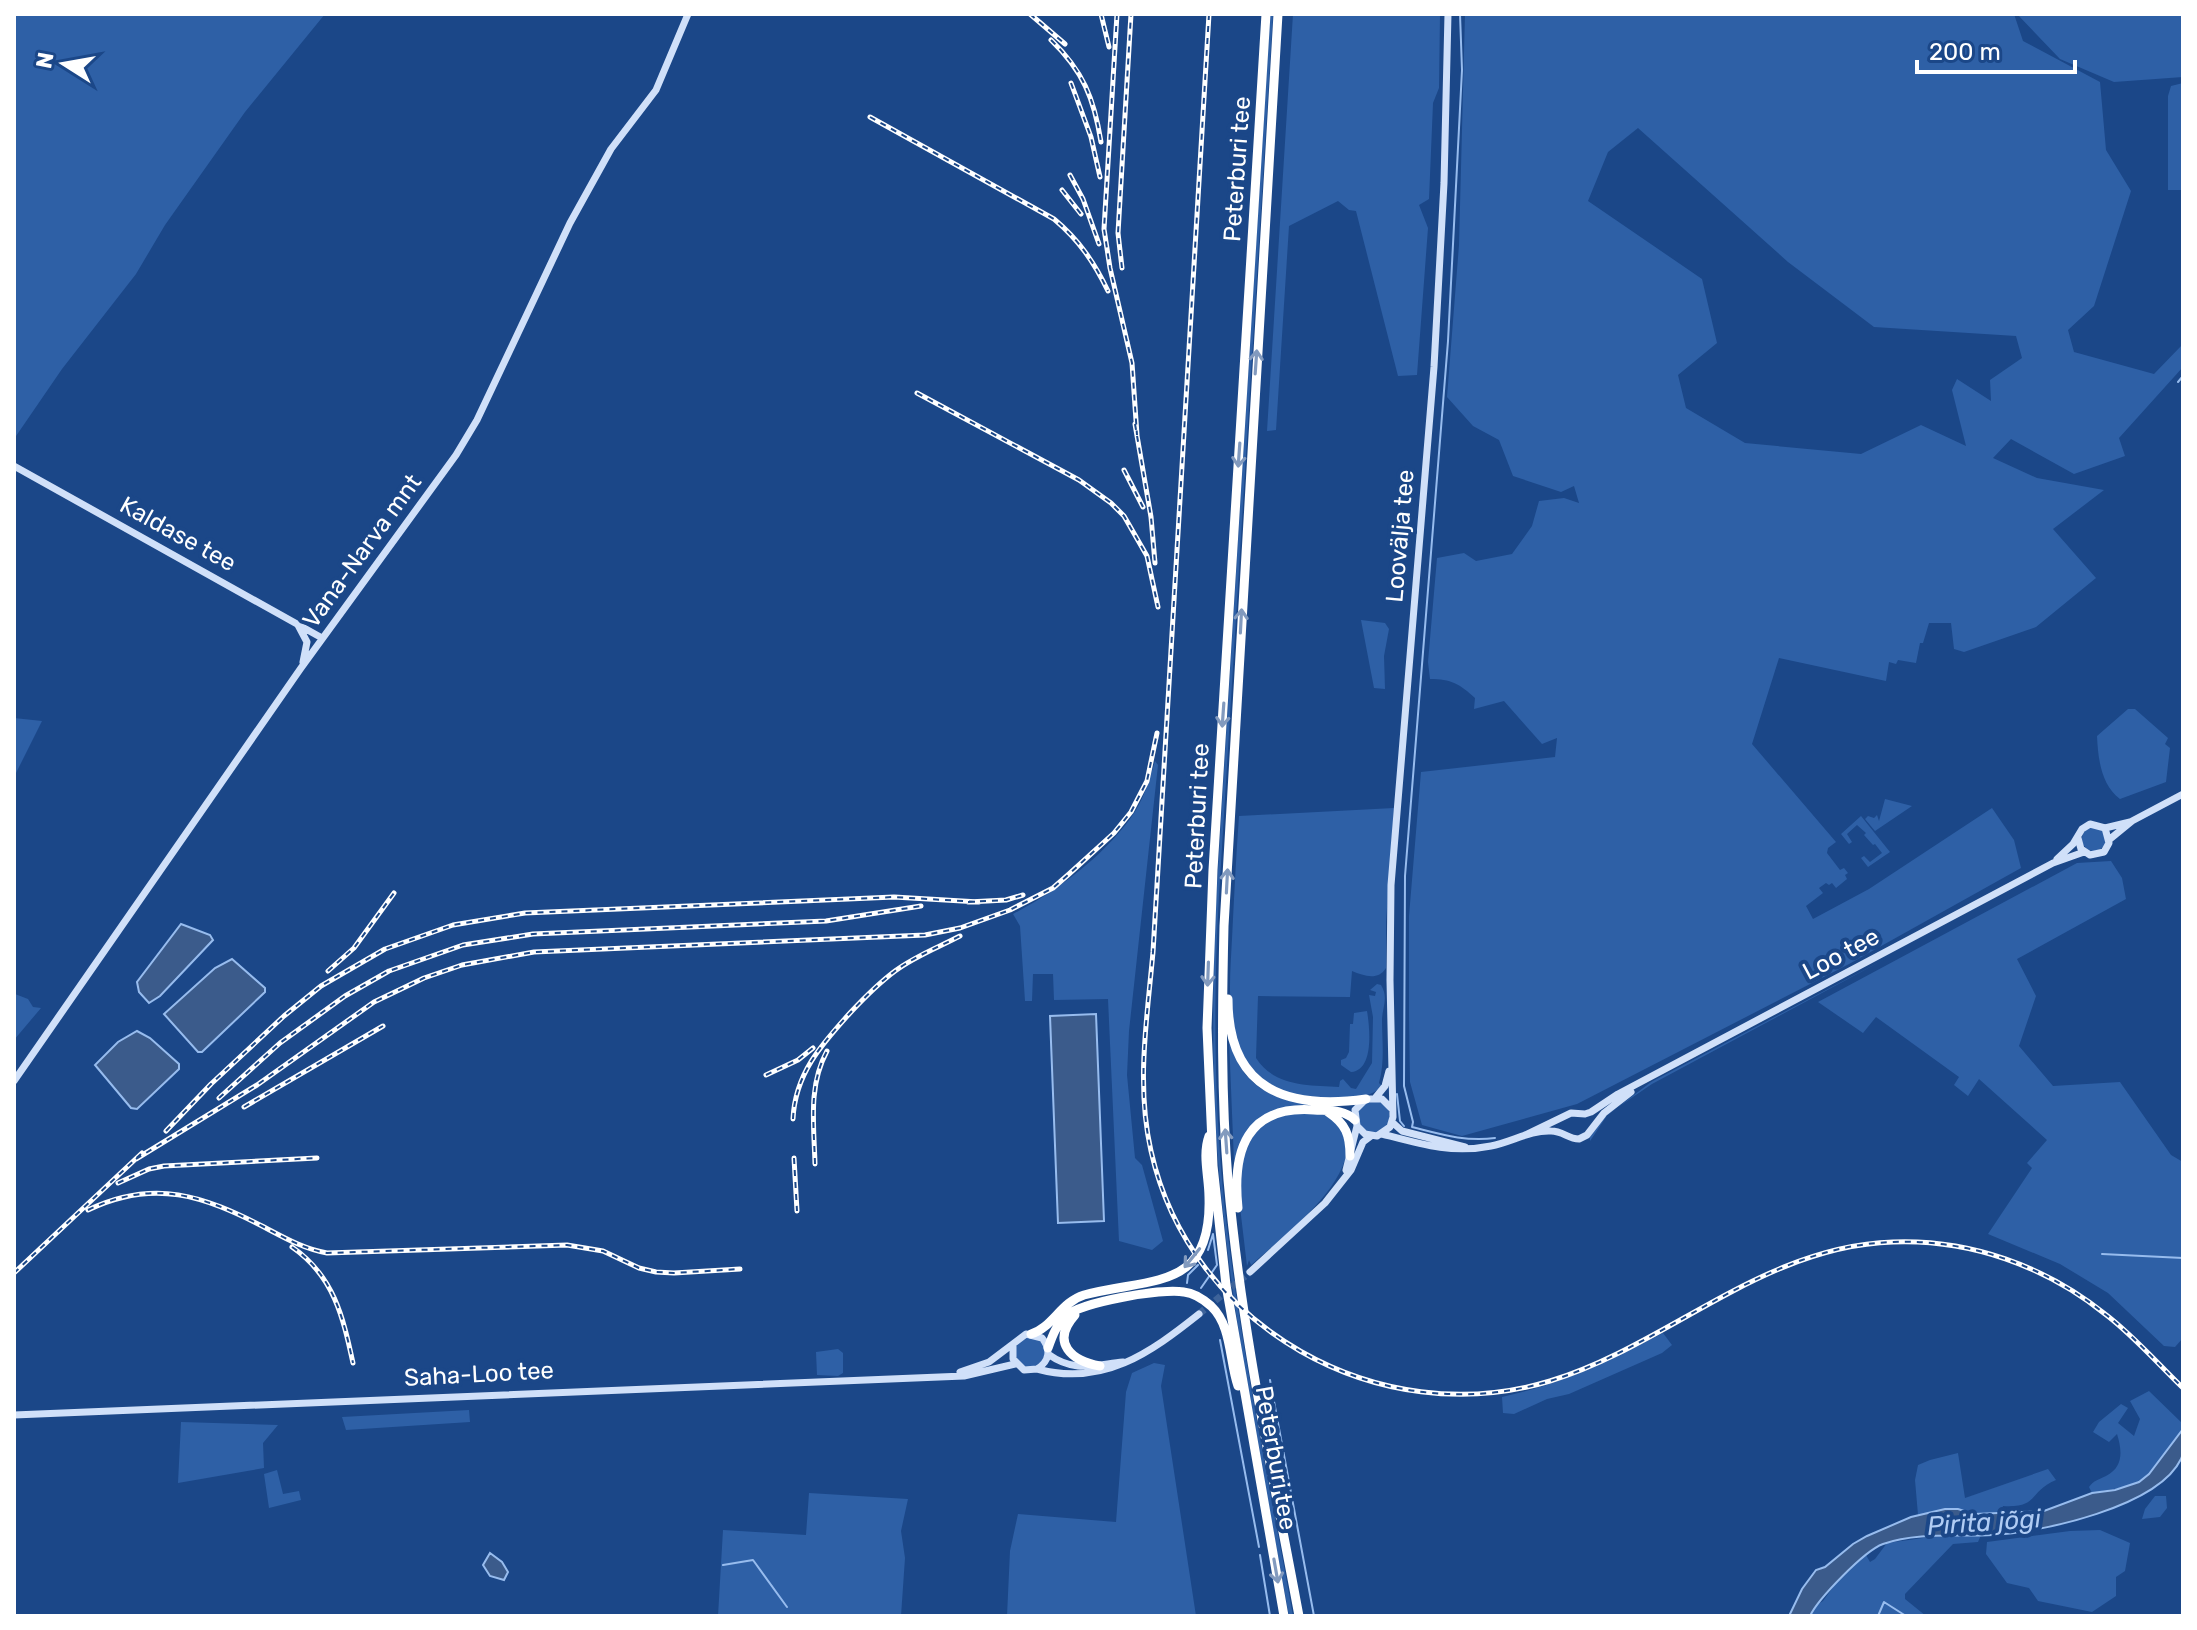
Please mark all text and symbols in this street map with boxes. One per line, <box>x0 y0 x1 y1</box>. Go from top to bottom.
north arrow <box>24 24 104 104</box>
scale bar <box>1917 24 2075 74</box>
text: 200 m <box>1929 38 2001 66</box>
text: N <box>30 50 60 71</box>
street label: Peterburi tee <box>1218 95 1256 243</box>
one-way arrow <box>1249 349 1264 376</box>
one-way arrow <box>1231 441 1246 468</box>
street label: Loovälja tee <box>1380 468 1420 604</box>
street label: Vana-Narva mnt <box>297 469 427 633</box>
street label: Kaldase tee <box>115 491 241 577</box>
one-way arrow <box>1234 608 1249 635</box>
one-way arrow <box>1215 701 1230 728</box>
street label: Peterburi tee <box>1179 742 1215 890</box>
one-way arrow <box>1219 868 1234 895</box>
street label: Loo tee <box>1798 922 1884 986</box>
one-way arrow <box>1201 960 1216 987</box>
one-way arrow <box>1218 1128 1233 1155</box>
one-way arrow <box>1184 1247 1201 1268</box>
street label: Saha-Loo tee <box>403 1356 555 1392</box>
street label: Peterburi tee <box>1250 1384 1302 1532</box>
water label: Pirita jõgi <box>1926 1503 2043 1542</box>
one-way arrow <box>1269 1558 1284 1584</box>

